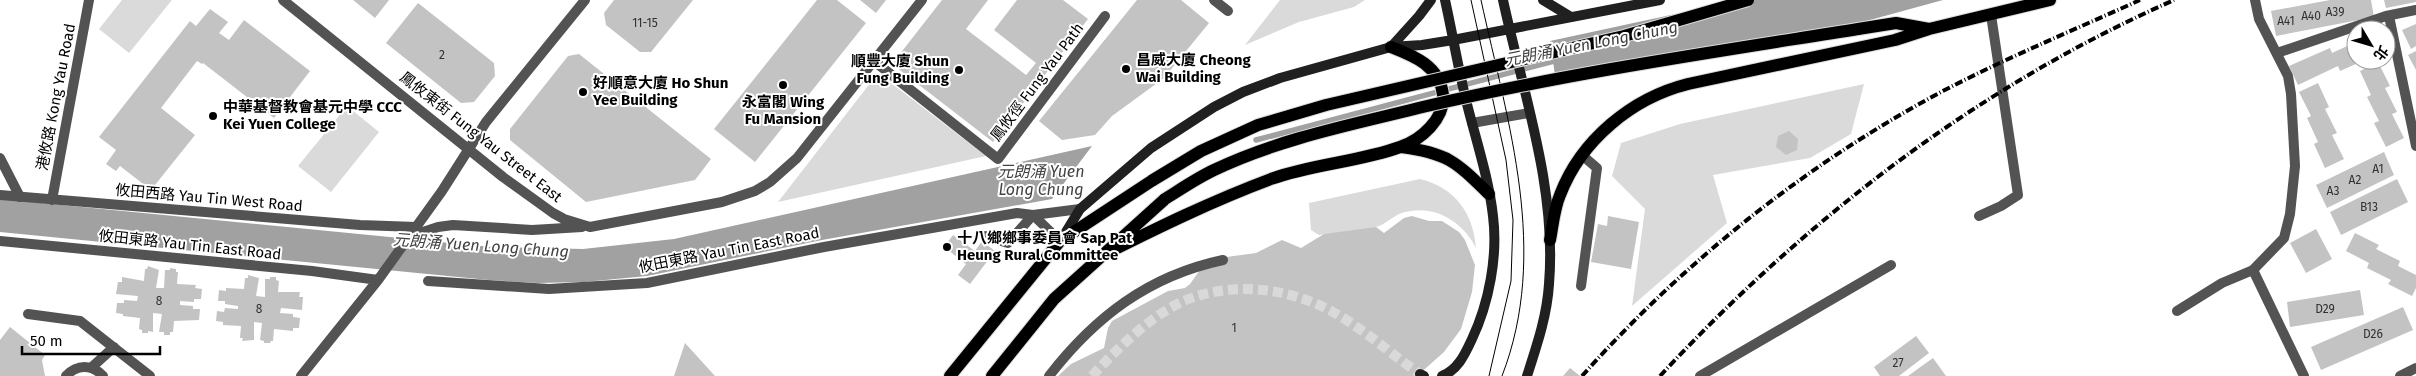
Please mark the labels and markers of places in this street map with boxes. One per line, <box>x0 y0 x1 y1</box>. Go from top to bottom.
place label: 昌威大廈 Cheong Wai Building <box>1136 51 1251 86</box>
place label: 順豐大廈 Shun Fung Building <box>851 52 950 87</box>
marker: 昌威大廈 Cheong Wai Building <box>1120 63 1132 75</box>
marker: 順豐大廈 Shun Fung Building <box>953 64 965 76</box>
place label: 好順意大廈 Ho Shun Yee Building <box>592 74 728 109</box>
marker: 永富閣 Wing Fu Mansion <box>777 79 789 91</box>
marker: 好順意大廈 Ho Shun Yee Building <box>577 86 589 98</box>
place label: 永富閣 Wing Fu Mansion <box>742 93 825 128</box>
place label: 中華基督教會基元中學 CCC Kei Yuen College <box>223 98 402 133</box>
marker: 中華基督教會基元中學 CCC Kei Yuen College <box>207 110 219 122</box>
place label: 十八鄉鄉事委員會 Sap Pat Heung Rural Committee <box>957 229 1132 264</box>
marker: 十八鄉鄉事委員會 Sap Pat Heung Rural Committee <box>941 241 953 253</box>

